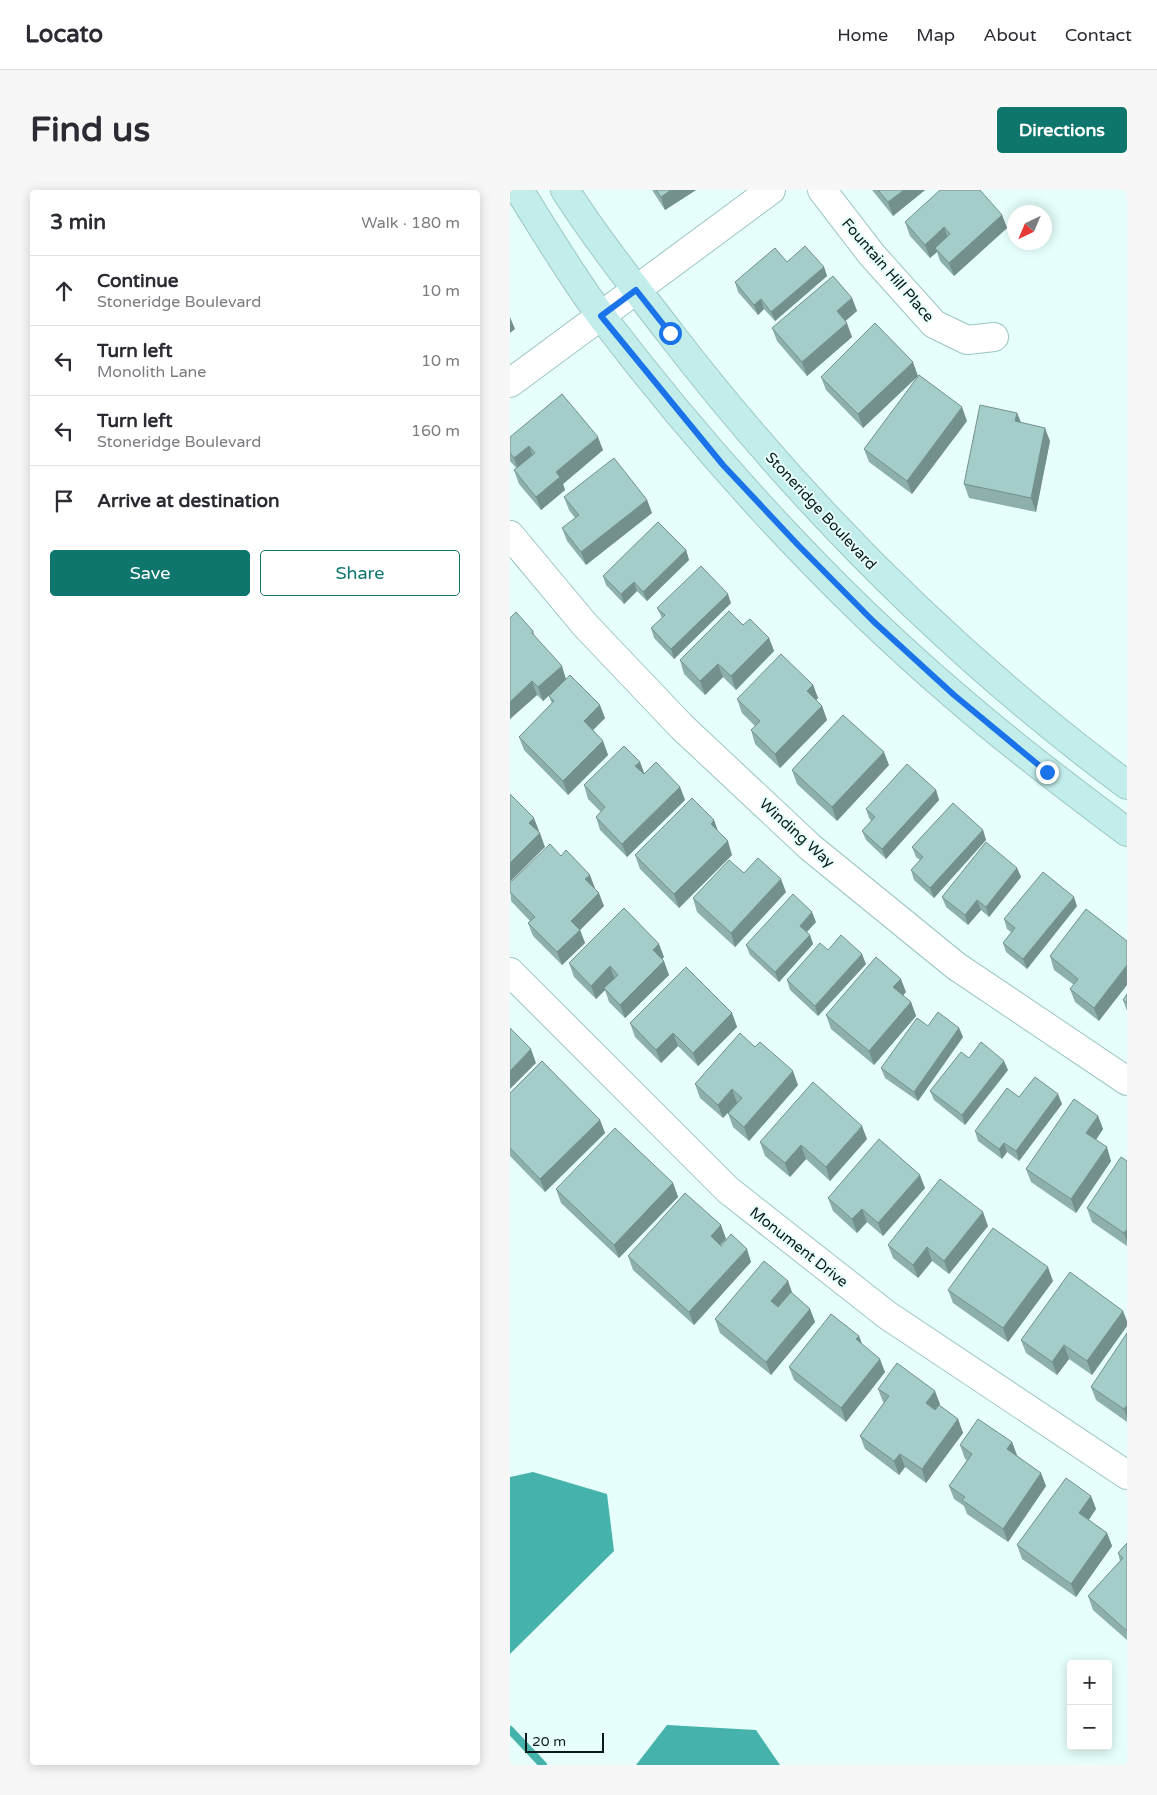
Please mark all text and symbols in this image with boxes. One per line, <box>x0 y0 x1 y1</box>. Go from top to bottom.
text: Locato <box>25 20 103 49</box>
text: Home <box>837 24 888 46</box>
text: Map <box>916 24 955 46</box>
text: About <box>983 24 1037 46</box>
text: Contact <box>1065 24 1132 46</box>
button: Directions <box>997 107 1127 153</box>
text: Find us <box>30 109 150 151</box>
north arrow <box>1007 205 1052 250</box>
text: 3 min <box>50 210 106 235</box>
text: Walk · 180 m <box>361 213 460 233</box>
street label: Fountain Hill Place <box>838 214 938 326</box>
text: Continue <box>97 270 179 292</box>
icon: ahead <box>50 277 78 305</box>
text: 10 m <box>421 281 460 301</box>
text: Stoneridge Boulevard <box>97 292 261 312</box>
route start <box>659 322 682 345</box>
text: Turn left <box>97 340 173 362</box>
icon: left <box>50 347 78 375</box>
text: 10 m <box>421 351 460 371</box>
text: Monolith Lane <box>97 362 206 382</box>
text: Turn left <box>97 410 173 432</box>
icon: left <box>50 417 78 445</box>
text: 160 m <box>411 421 460 441</box>
text: Stoneridge Boulevard <box>97 432 261 452</box>
street label: Stoneridge Boulevard <box>762 449 880 573</box>
icon: arrive <box>50 487 78 515</box>
text: Arrive at destination <box>97 490 280 512</box>
button: Save <box>50 550 250 596</box>
button: Share <box>260 550 460 596</box>
route end <box>1036 761 1059 784</box>
street label: Winding Way <box>756 795 838 871</box>
street label: Monument Drive <box>746 1203 852 1291</box>
map controls <box>1067 1660 1112 1750</box>
button: + <box>1067 1660 1112 1705</box>
button: − <box>1067 1705 1112 1750</box>
scale bar <box>525 1730 604 1753</box>
text: 20 m <box>532 1733 566 1750</box>

